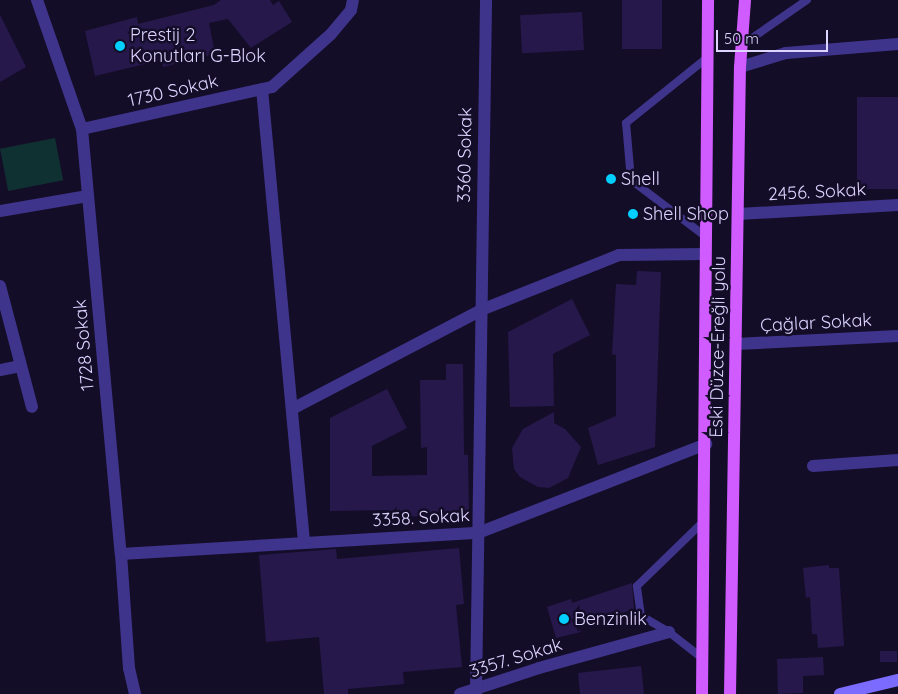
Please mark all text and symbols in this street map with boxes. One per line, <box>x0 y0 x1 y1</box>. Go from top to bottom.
scale bar <box>718 20 830 52</box>
place label: Prestij 2 Konutları G-Blok <box>130 25 266 68</box>
text: 50 m <box>724 29 759 48</box>
marker: Prestij 2 Konutları G-Blok <box>114 40 126 52</box>
street label: 1730 Sokak <box>126 70 220 112</box>
street label: 3360 Sokak <box>453 107 477 203</box>
place label: Shell <box>621 168 660 190</box>
marker: Shell <box>605 173 617 185</box>
street label: 2456. Sokak <box>767 179 867 205</box>
place label: Shell Shop <box>643 203 729 225</box>
marker: Shell Shop <box>627 208 639 220</box>
street label: Eski Düzce-Ereğli yolu <box>706 256 730 438</box>
street label: 1728 Sokak <box>69 298 99 392</box>
street label: Çağlar Sokak <box>760 309 872 337</box>
street label: 3358. Sokak <box>372 505 470 531</box>
place label: Benzinlik <box>574 608 647 630</box>
marker: Benzinlik <box>558 613 570 625</box>
street label: 3357. Sokak <box>467 634 565 682</box>

